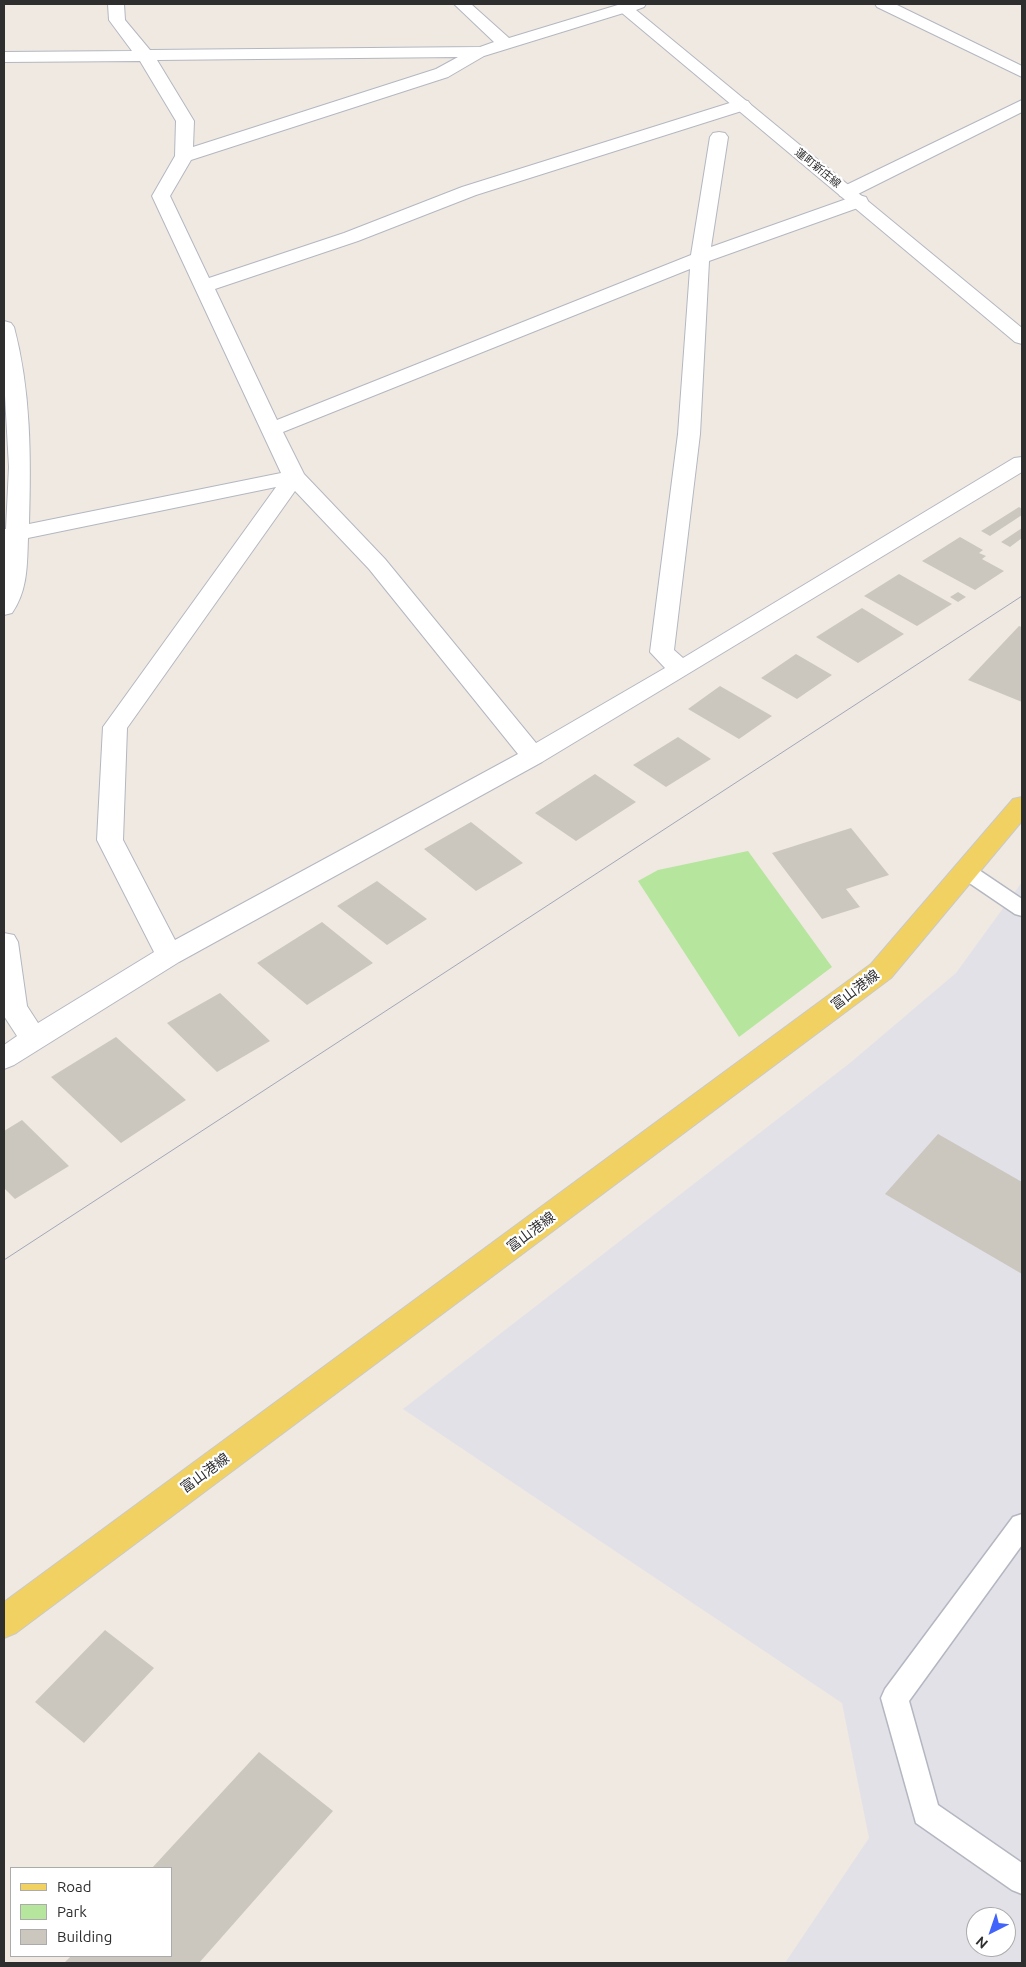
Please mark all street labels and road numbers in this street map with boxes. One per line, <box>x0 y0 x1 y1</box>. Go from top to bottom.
street label: 蓮町新庄線 <box>792 146 844 190</box>
street label: 富山港線 <box>828 966 882 1014</box>
street label: 富山港線 <box>504 1208 558 1256</box>
street label: 富山港線 <box>177 1450 233 1496</box>

